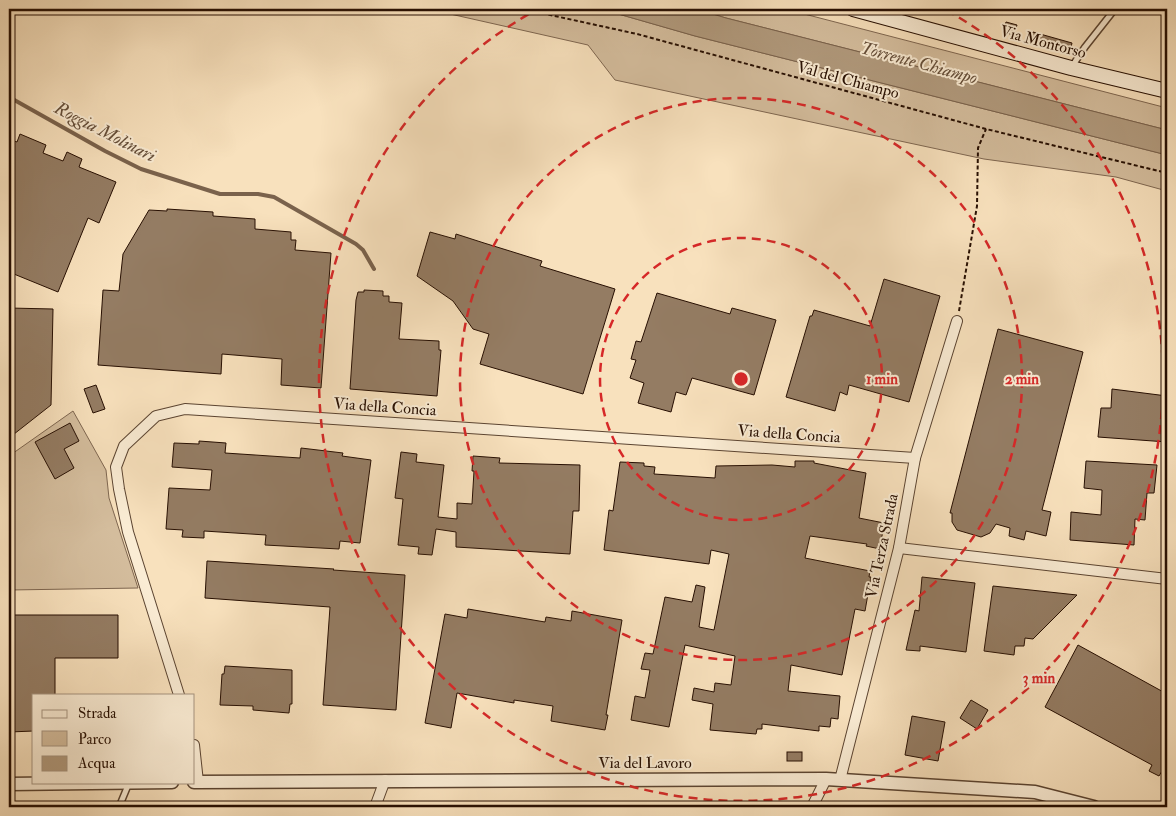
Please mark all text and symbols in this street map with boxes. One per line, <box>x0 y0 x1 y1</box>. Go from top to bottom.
street label: Via Montorso <box>998 21 1089 63</box>
water label: Torrente Chiampo <box>858 36 980 90</box>
street label: Val del Chiampo <box>794 57 902 104</box>
water label: Roggia Molinari <box>50 96 160 167</box>
centre of rings <box>732 370 750 388</box>
text: 1 min <box>866 370 898 389</box>
text: 2 min <box>1005 370 1039 389</box>
street label: Via della Concia <box>333 393 438 421</box>
street label: Via della Concia <box>737 420 842 448</box>
street label: Via Terza Strada <box>861 491 903 600</box>
text: 3 min <box>1023 669 1055 688</box>
legend <box>32 694 195 784</box>
text: Strada <box>78 704 117 723</box>
text: Parco <box>78 730 111 749</box>
street label: Via del Lavoro <box>598 753 692 773</box>
text: Acqua <box>77 754 116 773</box>

